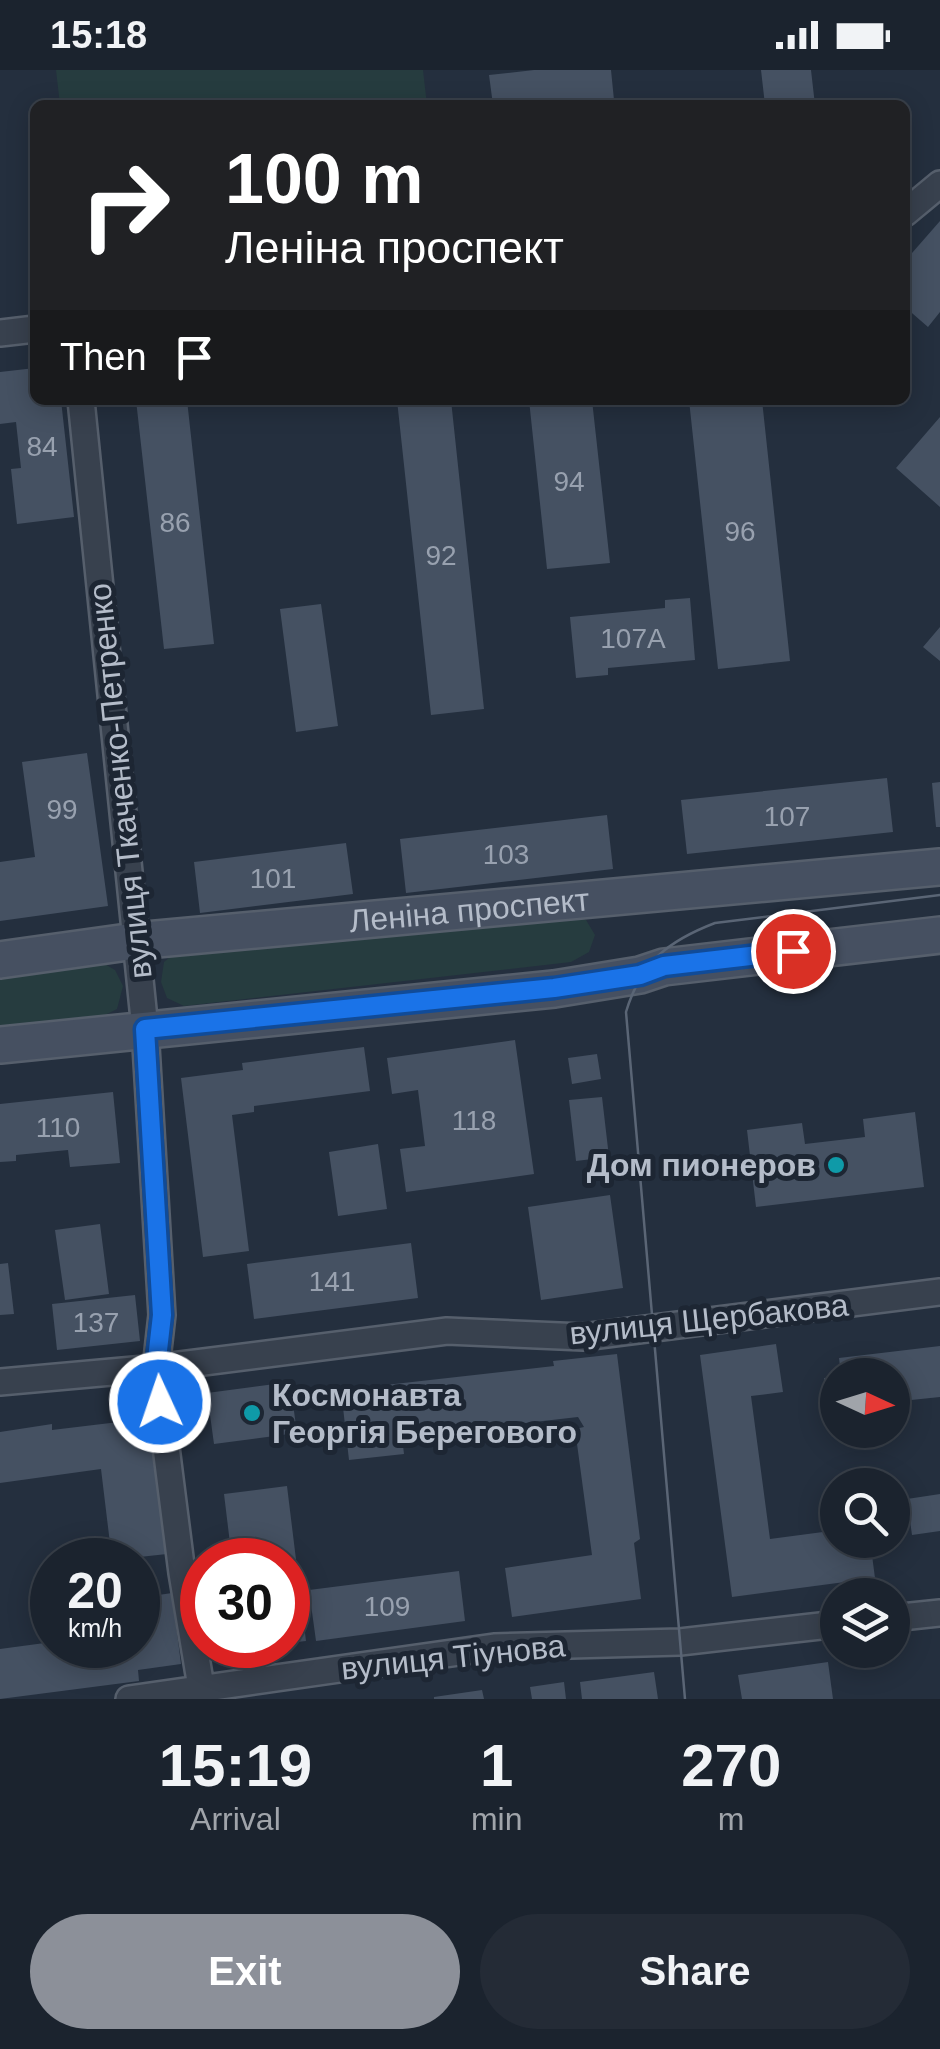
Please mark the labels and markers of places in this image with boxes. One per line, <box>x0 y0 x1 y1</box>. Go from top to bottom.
pin <box>751 909 836 994</box>
place label: Дом пионеров <box>587 1147 816 1183</box>
marker: Дом пионеров <box>825 1154 847 1176</box>
place label: Космонавта Георгія Берегового <box>272 1377 577 1450</box>
marker: Космонавта Георгія Берегового <box>241 1402 263 1424</box>

